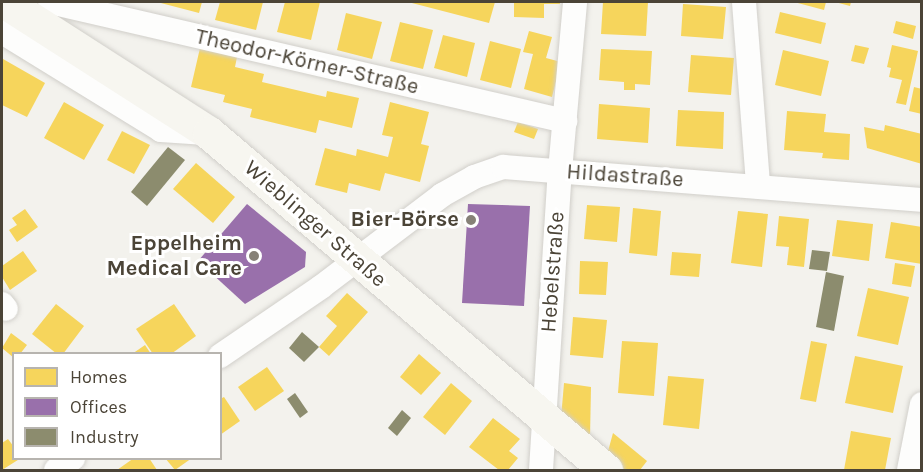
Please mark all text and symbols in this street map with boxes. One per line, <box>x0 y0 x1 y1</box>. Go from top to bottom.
street label: Theodor-Körner-Straße <box>193 23 421 101</box>
street label: Wieblinger Straße <box>238 155 392 293</box>
street label: Hildastraße <box>566 159 684 193</box>
place label: Bier-Börse <box>350 207 459 233</box>
street label: Hebelstraße <box>536 211 570 333</box>
marker: Bier-Börse <box>464 213 478 227</box>
place label: Eppelheim Medical Care <box>106 230 242 282</box>
marker: Eppelheim Medical Care <box>247 249 261 263</box>
legend <box>12 352 222 460</box>
text: Homes <box>70 366 127 388</box>
text: Offices <box>70 396 127 418</box>
text: Industry <box>70 426 139 448</box>

